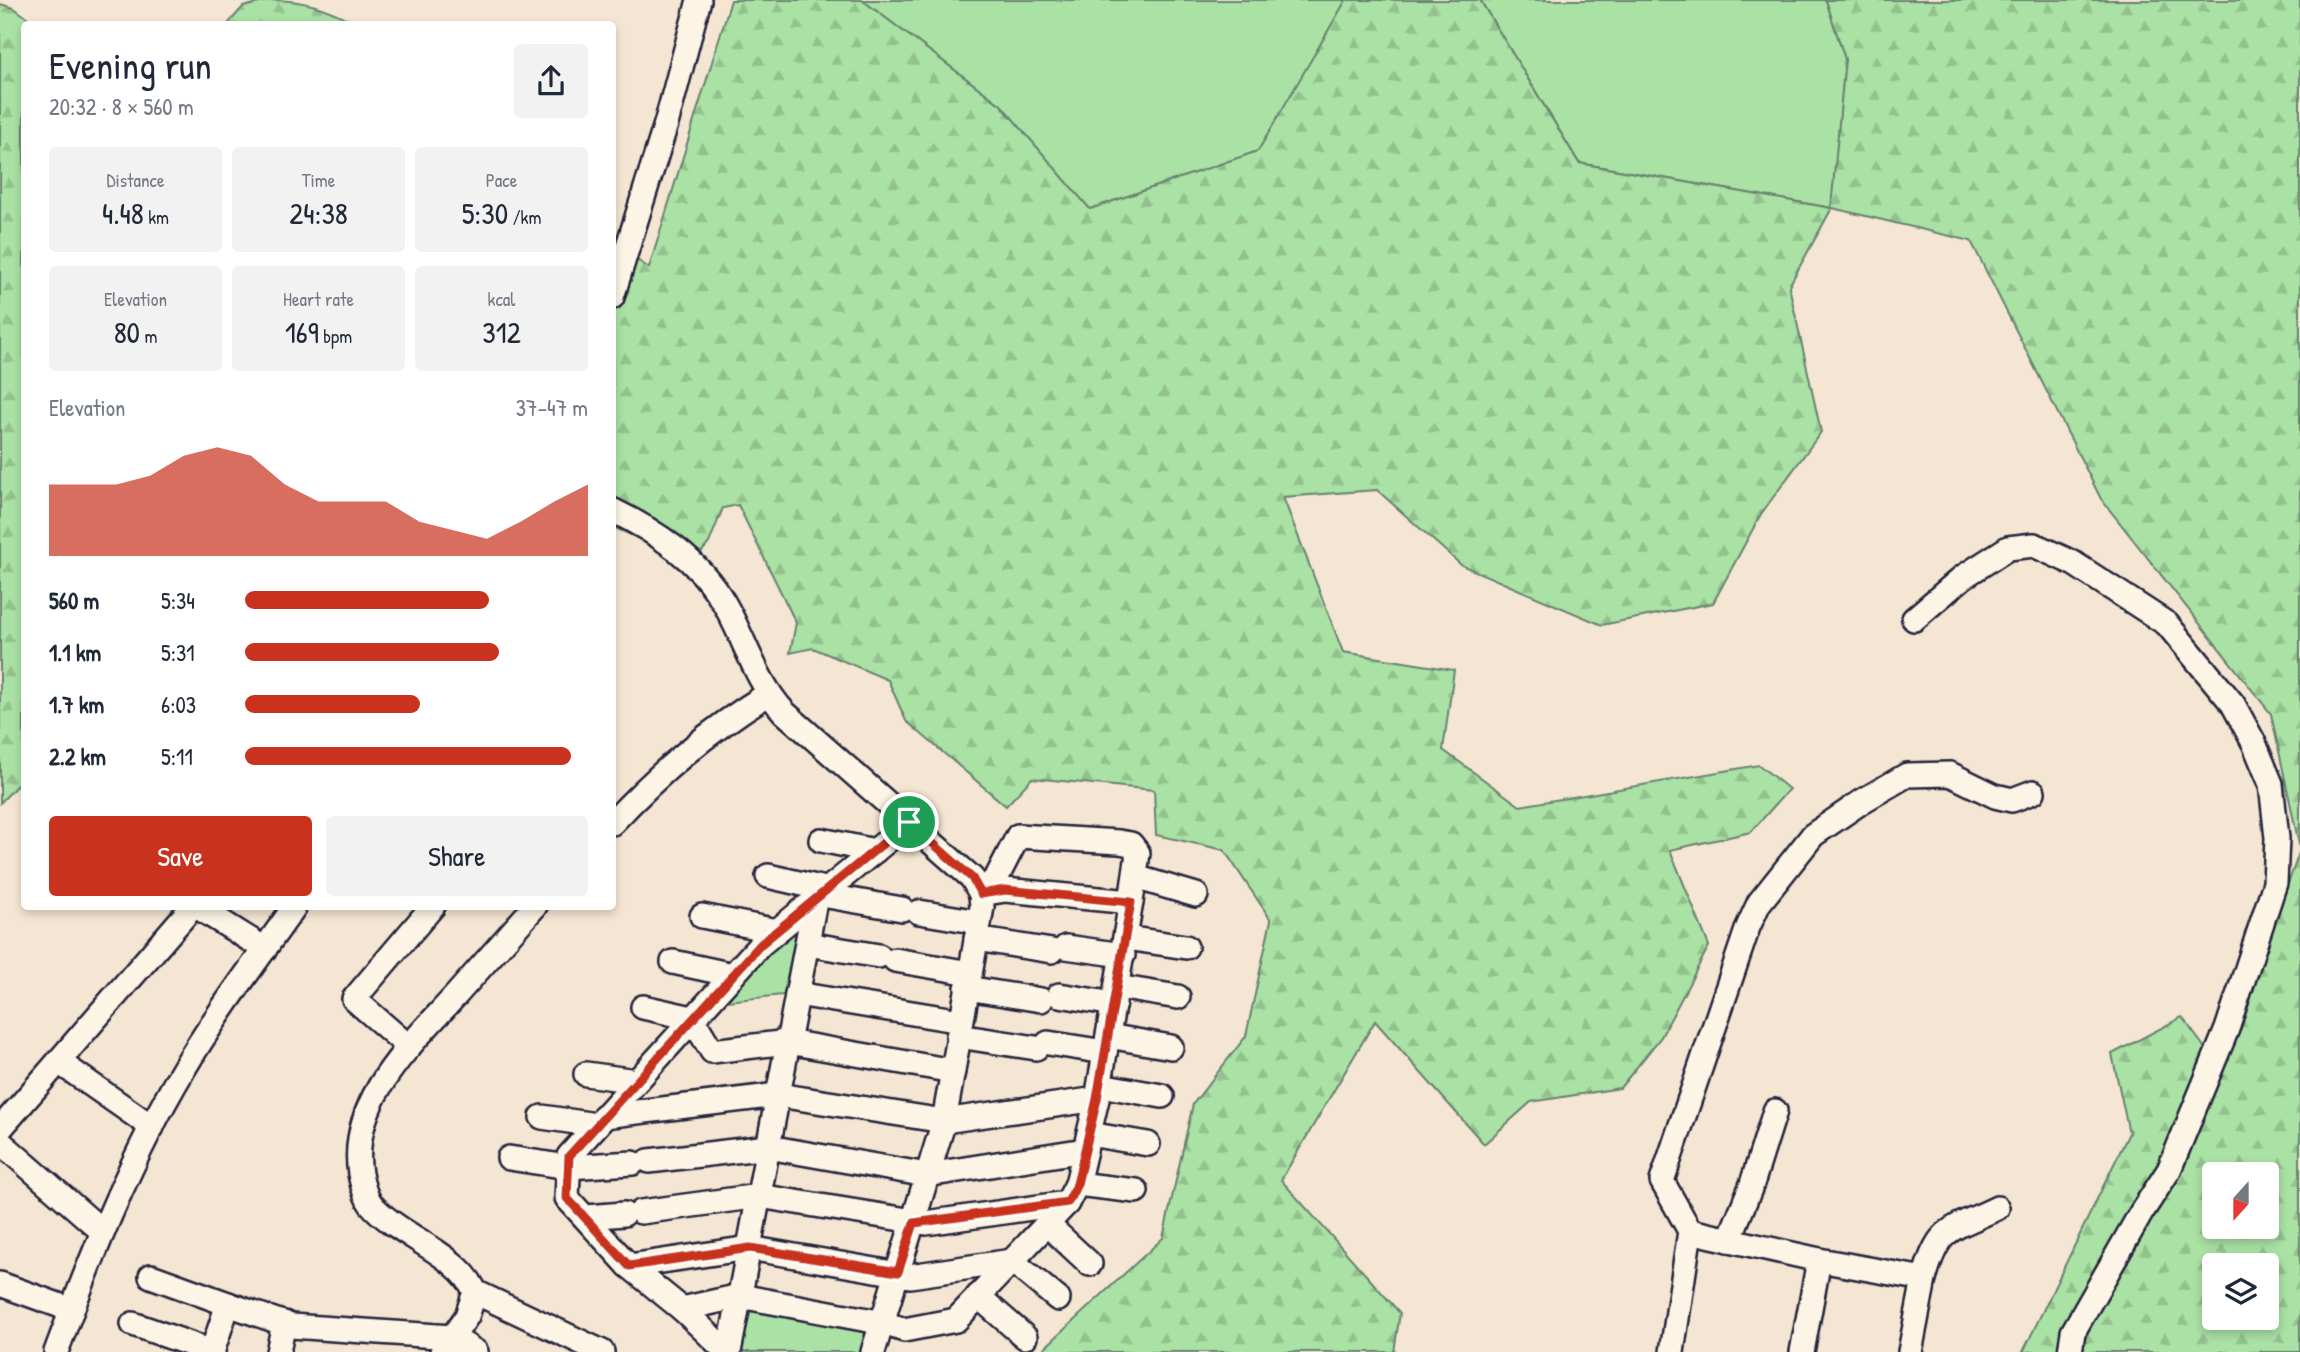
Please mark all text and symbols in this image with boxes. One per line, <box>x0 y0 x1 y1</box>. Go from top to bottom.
text: Evening run <box>49 39 212 91</box>
button: share <box>514 44 588 118</box>
text: 20:32 · 8 × 560 m <box>49 91 194 122</box>
text: Distance <box>106 167 165 193</box>
text: Time <box>302 167 335 193</box>
text: Pace <box>486 167 517 193</box>
text: 4.48 <box>102 193 144 233</box>
text: 24:38 <box>289 193 348 233</box>
text: 5:30 <box>462 193 508 233</box>
text: km <box>144 204 169 230</box>
text: /km <box>508 204 541 230</box>
text: Elevation <box>104 286 167 312</box>
text: Heart rate <box>283 286 354 312</box>
text: kcal <box>488 286 515 312</box>
text: 80 <box>114 312 140 352</box>
text: 169 <box>285 312 319 352</box>
text: 312 <box>482 312 521 352</box>
text: m <box>140 323 157 349</box>
text: bpm <box>319 323 352 349</box>
text: Elevation <box>49 392 125 423</box>
text: 37–47 m <box>516 392 588 423</box>
text: 560 m <box>49 585 99 616</box>
text: 5:34 <box>161 585 195 616</box>
text: 1.1 km <box>49 637 101 668</box>
text: 5:31 <box>161 637 195 668</box>
text: 1.7 km <box>49 689 104 720</box>
text: 6:03 <box>161 689 196 720</box>
text: 2.2 km <box>49 741 106 772</box>
text: 5:11 <box>161 741 193 772</box>
pin <box>879 792 939 852</box>
icon: arrive <box>890 803 928 841</box>
button: Save <box>49 816 312 896</box>
button: Share <box>326 816 588 896</box>
north arrow <box>2202 1162 2278 1239</box>
map controls <box>2202 1162 2279 1330</box>
button: layers <box>2202 1253 2279 1330</box>

